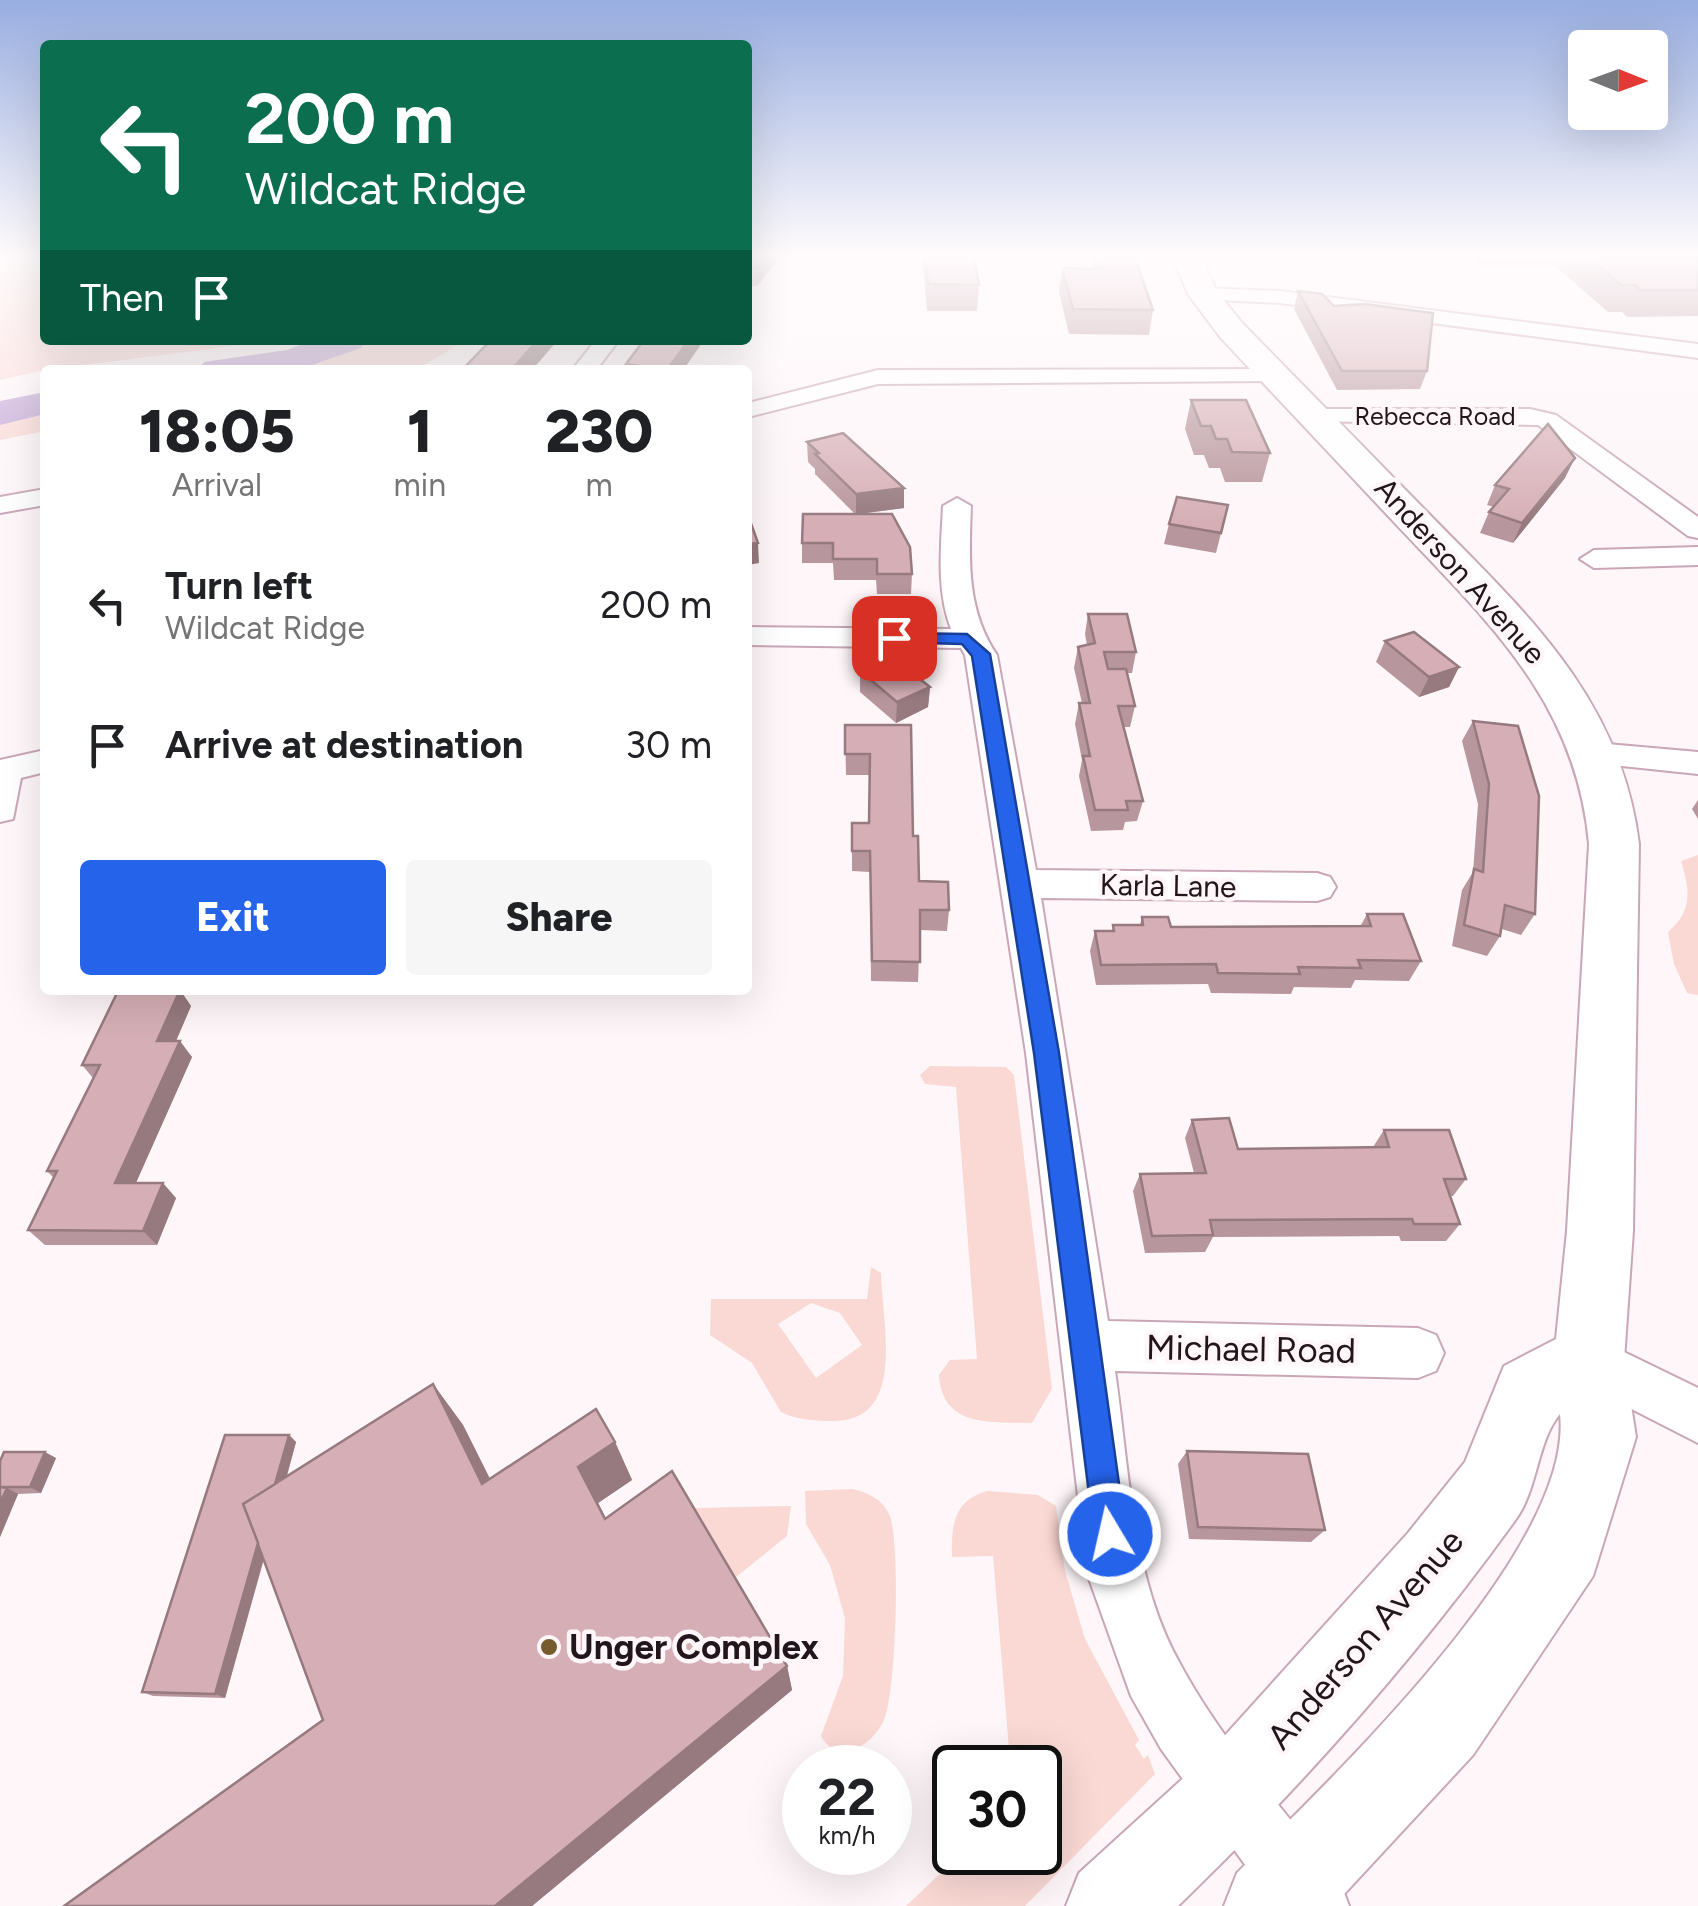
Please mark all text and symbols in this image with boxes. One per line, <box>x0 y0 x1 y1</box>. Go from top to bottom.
north arrow <box>1568 30 1668 130</box>
map controls <box>1568 30 1668 130</box>
text: 200 m <box>245 76 454 161</box>
icon: left <box>80 80 210 210</box>
text: Wildcat Ridge <box>245 161 526 215</box>
icon: arrive <box>184 270 239 325</box>
text: Then <box>80 275 164 321</box>
text: 18:05 <box>139 395 295 467</box>
text: 1 <box>407 395 433 467</box>
text: 230 <box>545 395 653 467</box>
street label: Rebecca Road <box>1354 401 1516 431</box>
text: Arrival <box>172 466 262 504</box>
text: min <box>394 466 446 504</box>
text: m <box>585 466 613 504</box>
street label: Anderson Avenue <box>1367 470 1554 672</box>
text: Turn left <box>165 563 313 609</box>
icon: left <box>80 578 135 633</box>
text: 200 m <box>600 582 712 628</box>
pin <box>852 596 937 681</box>
text: Wildcat Ridge <box>165 609 365 647</box>
icon: arrive <box>867 611 922 666</box>
icon: arrive <box>80 718 135 773</box>
text: Arrive at destination <box>165 722 523 768</box>
text: 30 m <box>625 722 712 768</box>
button: Exit <box>80 860 386 975</box>
button: Share <box>406 860 712 975</box>
street label: Karla Lane <box>1099 866 1237 905</box>
street label: Michael Road <box>1146 1326 1356 1372</box>
position arrow <box>1058 1482 1162 1586</box>
street label: Anderson Avenue <box>1258 1520 1472 1758</box>
place label: Unger Complex <box>569 1626 819 1668</box>
marker: Unger Complex <box>538 1636 560 1658</box>
speed limit sign: 30 <box>932 1745 1062 1875</box>
text: 22 <box>818 1767 876 1828</box>
text: km/h <box>818 1820 876 1850</box>

